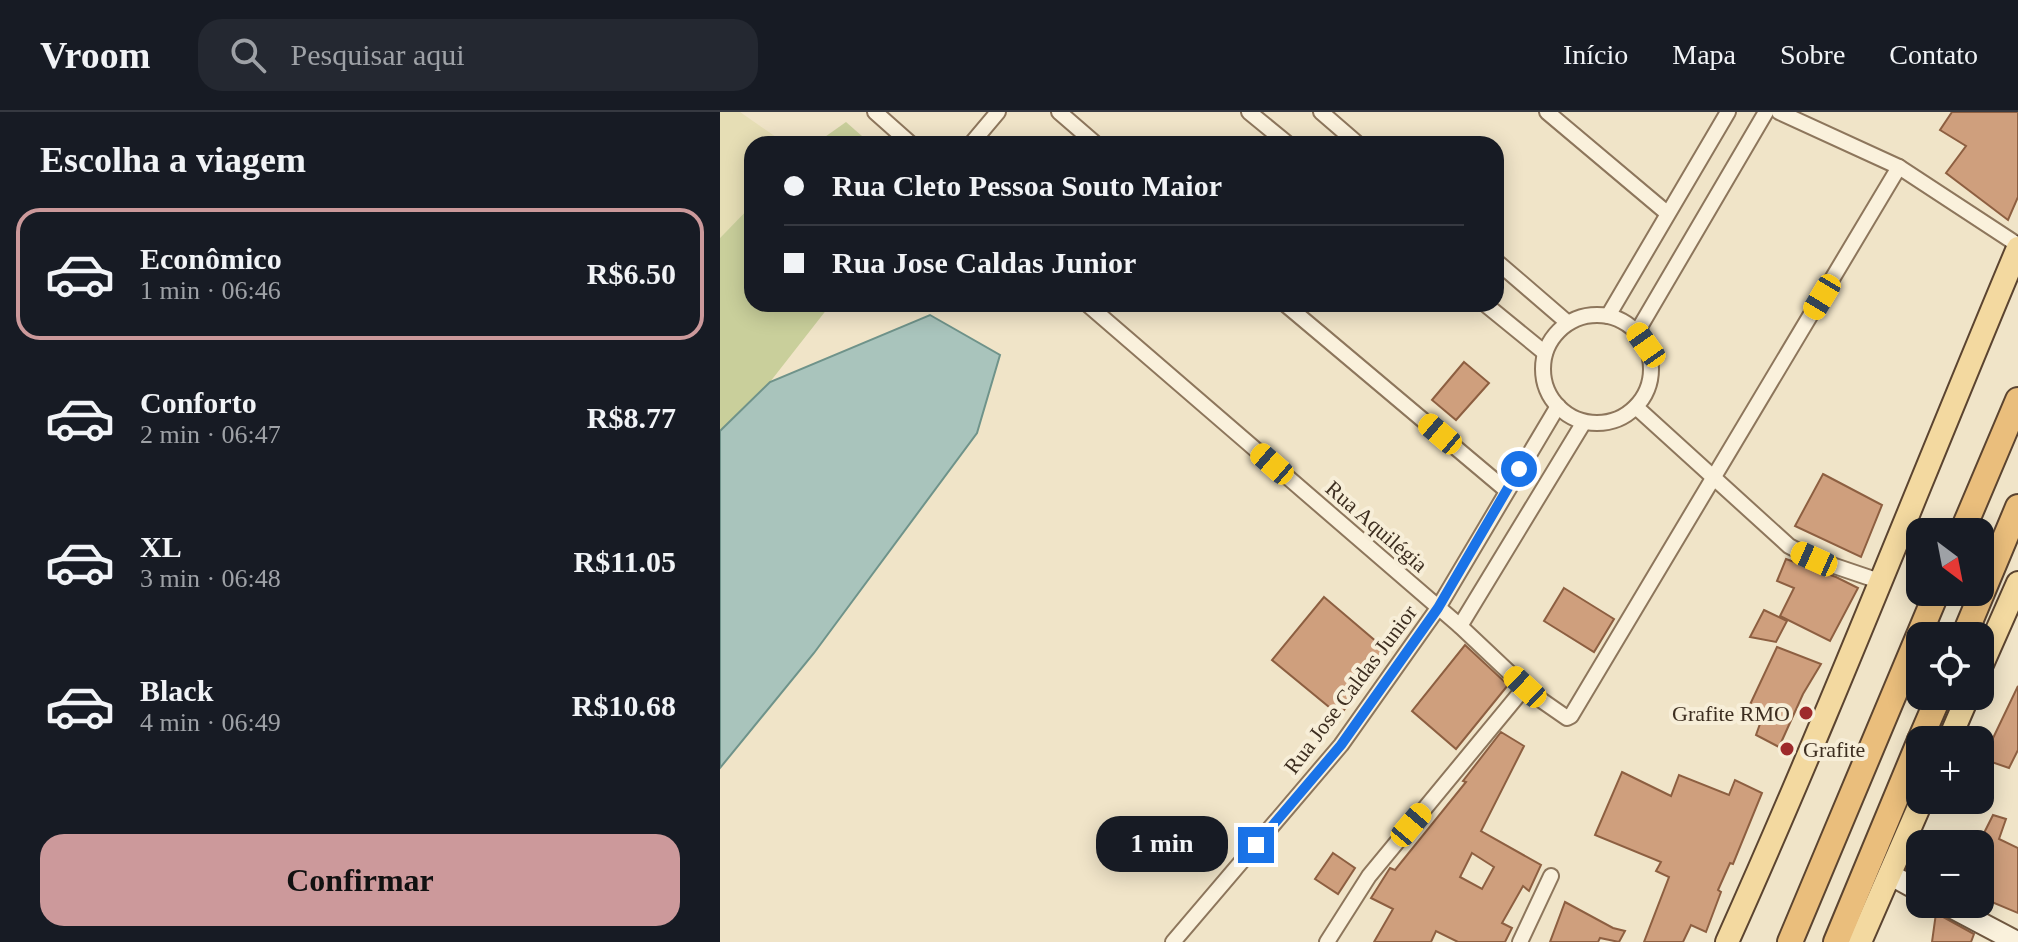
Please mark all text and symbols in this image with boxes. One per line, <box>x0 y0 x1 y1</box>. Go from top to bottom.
search box <box>198 19 758 91</box>
icon: search <box>226 33 270 77</box>
text: Vroom <box>40 34 150 76</box>
text: Pesquisar aqui <box>290 38 465 71</box>
text: Início <box>1563 39 1628 70</box>
text: Mapa <box>1672 39 1736 70</box>
text: Sobre <box>1780 39 1845 70</box>
text: Contato <box>1889 39 1978 70</box>
text: Escolha a viagem <box>40 140 306 180</box>
text: Rua Cleto Pessoa Souto Maior <box>832 169 1222 202</box>
icon: car <box>44 238 116 310</box>
text: Econômico <box>140 242 282 275</box>
text: Rua Jose Caldas Junior <box>832 246 1136 279</box>
text: R$6.50 <box>587 257 676 290</box>
car <box>1799 270 1845 324</box>
text: 1 min · 06:46 <box>140 276 281 305</box>
car <box>1622 318 1670 372</box>
icon: car <box>44 382 116 454</box>
text: Conforto <box>140 386 257 419</box>
text: R$8.77 <box>587 401 676 434</box>
car <box>1414 409 1466 459</box>
text: 2 min · 06:47 <box>140 420 281 449</box>
car <box>1246 439 1298 489</box>
route start <box>1501 451 1537 487</box>
street label: Rua Aquilégia <box>1321 475 1433 577</box>
north arrow <box>1906 518 1994 606</box>
map controls <box>1906 518 1994 918</box>
icon: car <box>44 526 116 598</box>
text: XL <box>140 530 182 563</box>
car <box>1787 538 1841 580</box>
text: R$11.05 <box>573 545 676 578</box>
text: 3 min · 06:48 <box>140 564 281 593</box>
street label: Rua Jose Caldas Junior <box>1279 599 1422 779</box>
button: locate <box>1906 622 1994 710</box>
car <box>1499 662 1551 712</box>
icon: car <box>44 670 116 742</box>
text: Black <box>140 674 213 707</box>
text: R$10.68 <box>572 689 676 722</box>
place label: Grafite RMO <box>1672 701 1790 726</box>
marker: Grafite RMO <box>1797 704 1815 722</box>
text: 4 min · 06:49 <box>140 708 281 737</box>
button: + <box>1906 726 1994 814</box>
place label: Grafite <box>1803 737 1865 762</box>
marker: Grafite <box>1778 740 1796 758</box>
car <box>1386 799 1436 851</box>
callout: 1 min <box>1096 817 1228 873</box>
route end <box>1238 827 1274 863</box>
text: 1 min <box>1131 829 1193 858</box>
button: − <box>1906 830 1994 918</box>
button: Confirmar <box>40 834 680 926</box>

